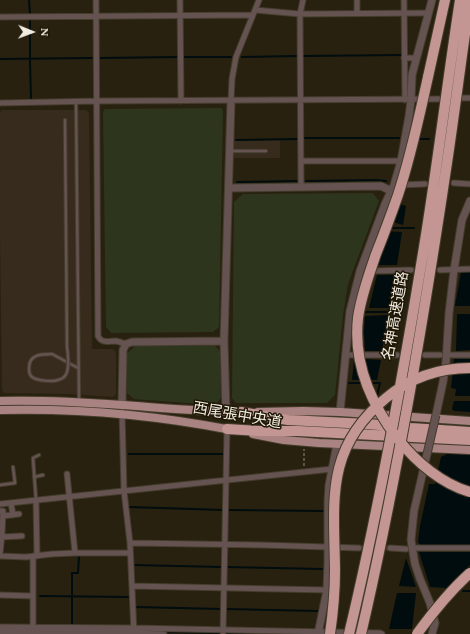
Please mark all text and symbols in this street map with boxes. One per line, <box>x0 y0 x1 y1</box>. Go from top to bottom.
north arrow <box>12 12 52 52</box>
text: N <box>36 28 53 37</box>
street label: 名神高速道路 <box>380 270 414 362</box>
street label: 西尾張中央道 <box>191 400 283 434</box>

